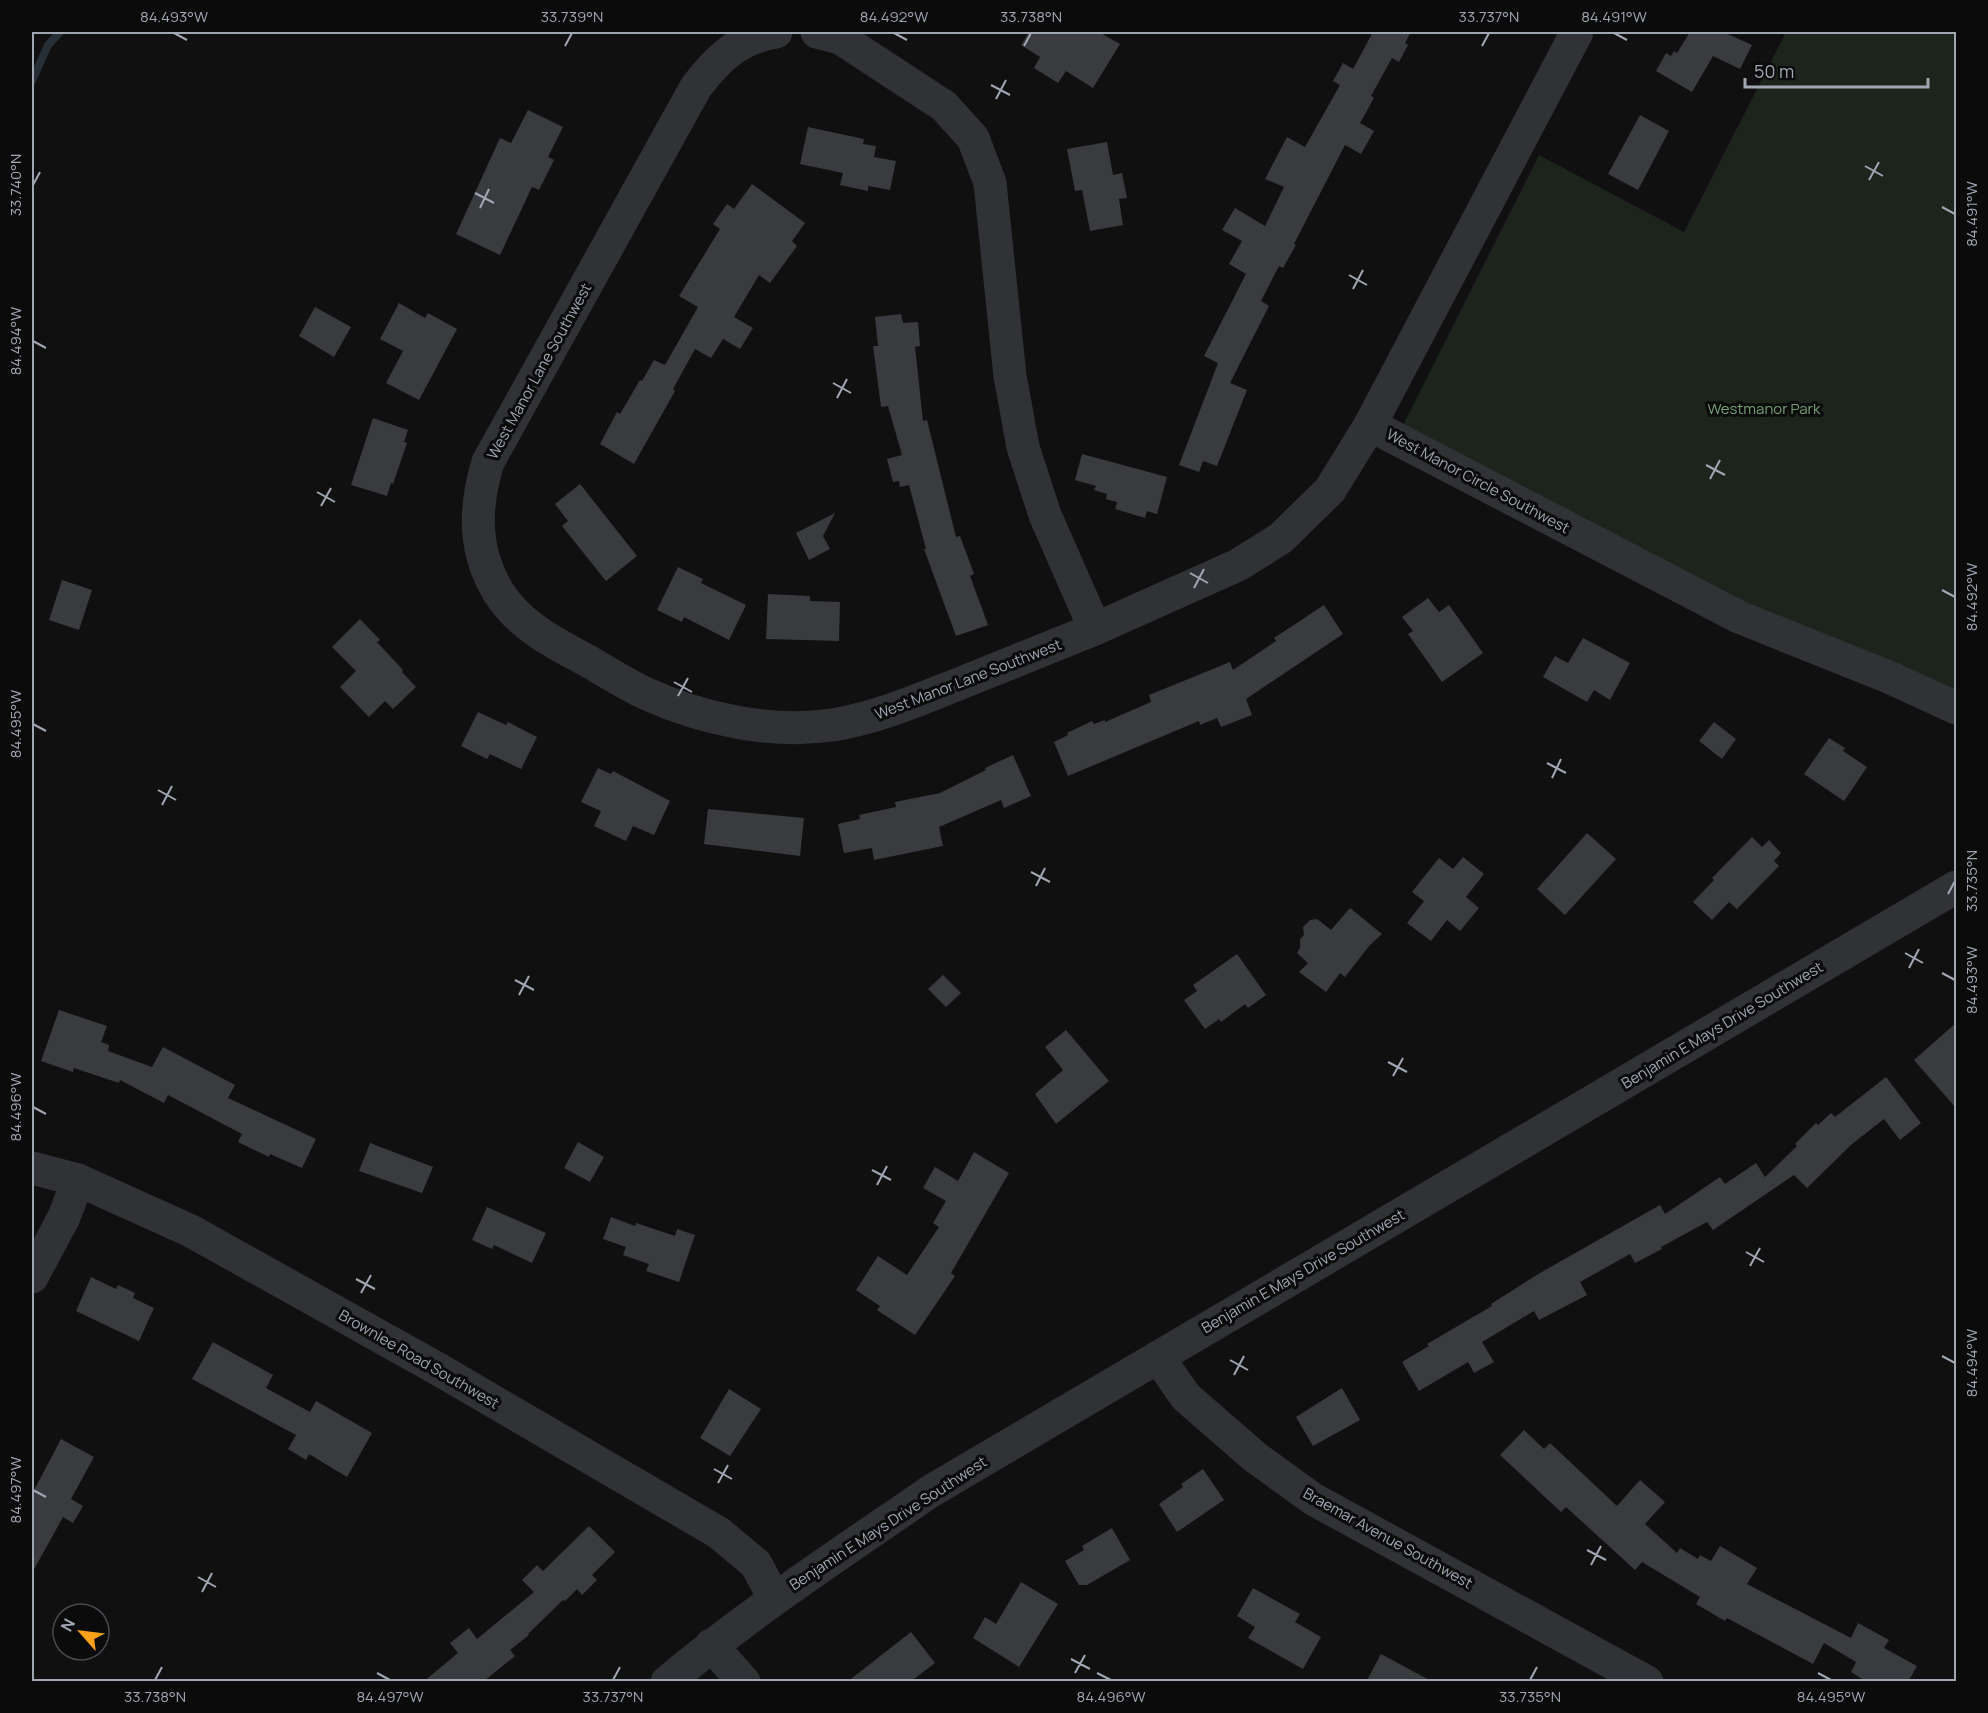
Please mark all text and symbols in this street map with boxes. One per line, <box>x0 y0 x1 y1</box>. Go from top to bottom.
text: 84.493°W <box>140 6 208 27</box>
text: 33.739°N <box>541 6 603 27</box>
text: 84.492°W <box>860 6 928 27</box>
text: 33.738°N <box>1000 6 1062 27</box>
text: 33.737°N <box>1459 6 1519 27</box>
text: 84.491°W <box>1581 6 1647 27</box>
scale bar <box>1745 51 1928 89</box>
text: 50 m <box>1754 59 1794 83</box>
text: 33.740°N <box>5 154 26 216</box>
text: 84.491°W <box>1961 181 1982 247</box>
street label: West Manor Lane Southwest <box>482 279 596 463</box>
text: 84.494°W <box>5 307 26 375</box>
park label: Westmanor Park <box>1708 398 1821 419</box>
street label: West Manor Circle Southwest <box>1383 424 1573 538</box>
text: 84.492°W <box>1961 563 1982 631</box>
street label: West Manor Lane Southwest <box>872 634 1064 724</box>
text: 84.495°W <box>5 690 26 758</box>
text: 33.735°N <box>1961 850 1982 912</box>
text: 84.493°W <box>1961 946 1982 1014</box>
street label: Benjamin E Mays Drive Southwest <box>1617 956 1827 1094</box>
text: 84.496°W <box>5 1072 26 1142</box>
street label: Benjamin E Mays Drive Southwest <box>1197 1204 1409 1338</box>
street label: Brownlee Road Southwest <box>335 1304 503 1414</box>
text: 84.494°W <box>1961 1329 1982 1397</box>
street label: Benjamin E Mays Drive Southwest <box>785 1451 991 1595</box>
text: 84.497°W <box>5 1456 26 1524</box>
street label: Braemar Avenue Southwest <box>1299 1483 1477 1593</box>
north arrow <box>51 1602 111 1662</box>
text: N <box>55 1615 80 1635</box>
text: 33.738°N <box>124 1686 186 1707</box>
text: 84.497°W <box>356 1686 424 1707</box>
text: 33.737°N <box>583 1686 643 1707</box>
text: 84.496°W <box>1076 1686 1146 1707</box>
text: 33.735°N <box>1499 1686 1561 1707</box>
text: 84.495°W <box>1797 1686 1865 1707</box>

